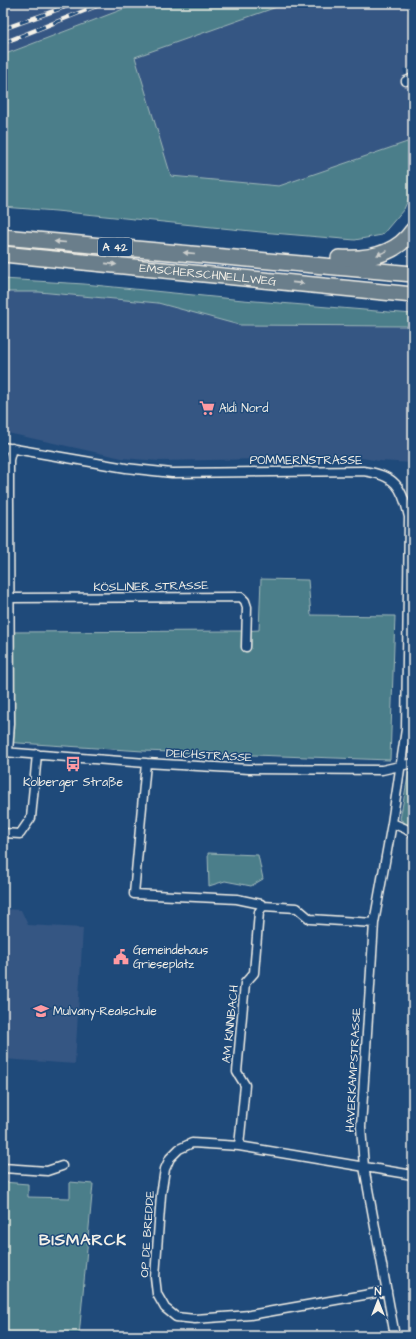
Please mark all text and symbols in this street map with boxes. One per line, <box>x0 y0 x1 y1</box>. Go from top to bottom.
road number: A 42 <box>98 238 132 256</box>
one-way arrow <box>54 239 66 245</box>
one-way arrow <box>183 250 195 257</box>
one-way arrow <box>376 251 388 257</box>
street label: EMSCHERSCHNELLWEG <box>139 260 278 290</box>
one-way arrow <box>105 261 118 268</box>
one-way arrow <box>292 280 304 286</box>
supermarket icon: Aldi Nord <box>198 399 216 417</box>
place label: Aldi Nord <box>219 400 268 417</box>
street label: POMMERNSTRASSE <box>250 452 362 469</box>
street label: KÖSLINER STRASSE <box>93 577 209 596</box>
street label: DEICHSTRASSE <box>165 745 253 766</box>
bus stop icon: Kolberger Straße <box>64 755 82 773</box>
place label: Kolberger Straße <box>23 774 124 792</box>
place label: Gemeindehaus Grieseplatz <box>133 942 208 973</box>
public building icon: Gemeindehaus Grieseplatz <box>112 948 130 966</box>
street label: AM KINNBACH <box>218 984 243 1064</box>
school or university icon: Mulvany-Realschule <box>32 1002 50 1020</box>
place label: Mulvany-Realschule <box>53 1003 157 1021</box>
street label: HAVERKAMPSTRASSE <box>342 1007 365 1133</box>
street label: OP DE BREDDE <box>136 1190 159 1278</box>
district label: BISMARCK <box>39 1229 127 1251</box>
north arrow <box>358 1281 398 1321</box>
text: N <box>375 1284 382 1299</box>

